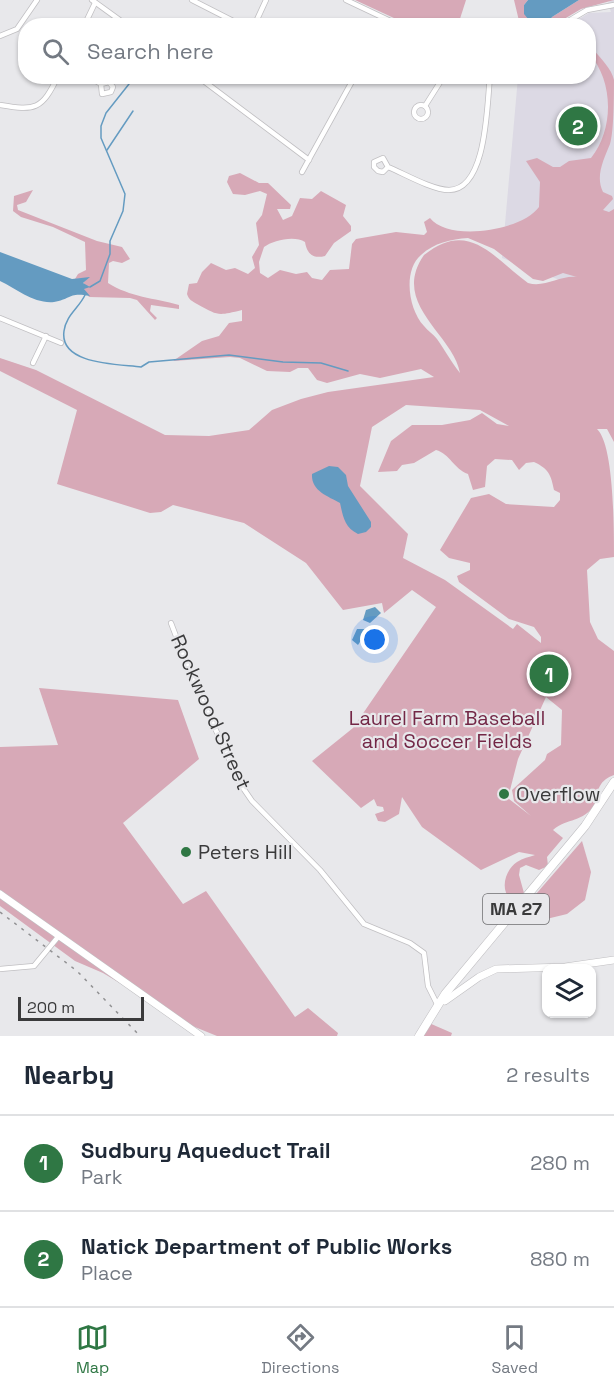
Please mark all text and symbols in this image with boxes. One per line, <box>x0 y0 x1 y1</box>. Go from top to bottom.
search box <box>18 18 596 84</box>
icon: search <box>39 35 72 68</box>
text: Search here <box>87 37 214 65</box>
pin: 2 <box>558 104 598 148</box>
your location <box>360 625 389 654</box>
street label: Rockwood Street <box>165 630 257 794</box>
pin: 1 <box>530 652 568 696</box>
park label: Laurel Farm Baseball and Soccer Fields <box>349 705 545 754</box>
place label: Overflow <box>516 781 601 807</box>
marker: Overflow <box>497 787 511 801</box>
place label: Peters Hill <box>198 839 293 865</box>
marker: Peters Hill <box>179 845 193 859</box>
road number: MA 27 <box>483 894 549 924</box>
map controls <box>542 964 596 1018</box>
button: layers <box>542 964 596 1018</box>
scale bar <box>18 994 144 1022</box>
text: 200 m <box>27 997 75 1018</box>
text: Nearby <box>24 1058 114 1092</box>
text: 2 results <box>506 1062 590 1088</box>
text: Sudbury Aqueduct Trail <box>81 1136 331 1164</box>
text: 1 <box>39 1150 48 1176</box>
text: 280 m <box>530 1150 590 1176</box>
text: Park <box>81 1164 123 1190</box>
text: Natick Department of Public Works <box>81 1232 452 1260</box>
text: 2 <box>38 1246 49 1272</box>
text: 880 m <box>530 1246 590 1272</box>
text: Place <box>81 1260 133 1286</box>
tab: Map <box>76 1321 109 1378</box>
tab: Directions <box>261 1321 340 1378</box>
tab: Saved <box>491 1321 538 1378</box>

